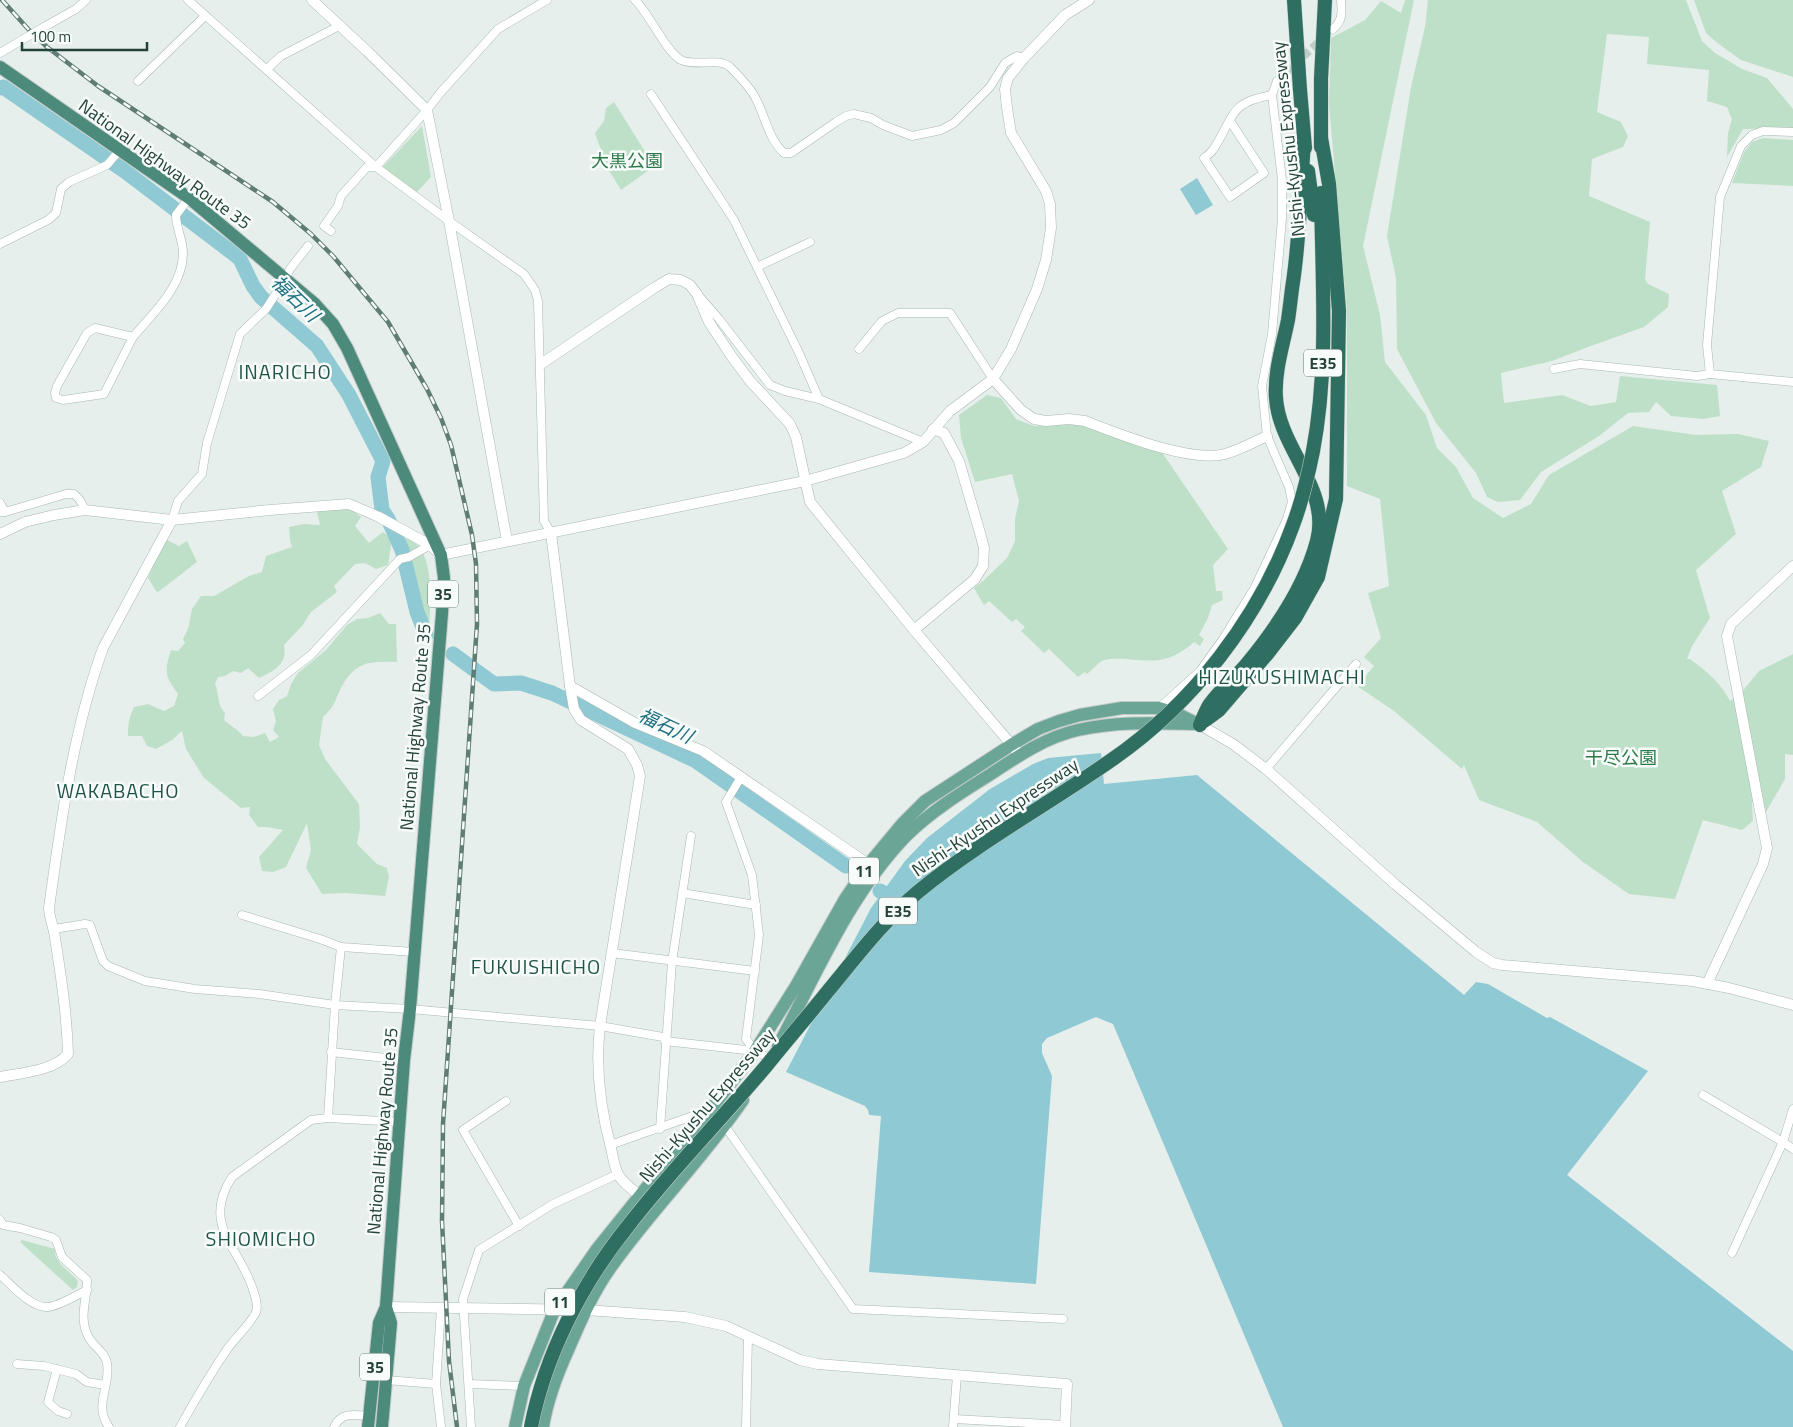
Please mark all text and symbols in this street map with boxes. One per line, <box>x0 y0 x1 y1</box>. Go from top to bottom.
scale bar <box>22 20 148 52</box>
text: 100 m <box>30 25 71 48</box>
street label: Nishi-Kyushu Expressway <box>1264 40 1312 238</box>
street label: National Highway Route 35 <box>73 92 257 236</box>
park label: 大黒公園 <box>591 147 663 174</box>
water label: 福石川 <box>265 268 328 330</box>
road number: E35 <box>1304 349 1342 376</box>
district label: INARICHO <box>238 356 332 387</box>
road number: 35 <box>428 580 458 608</box>
street label: National Highway Route 35 <box>393 623 437 831</box>
district label: HIZUKUSHIMACHI <box>1198 661 1366 692</box>
water label: 福石川 <box>634 700 700 751</box>
park label: 干尽公園 <box>1585 744 1657 771</box>
street label: Nishi-Kyushu Expressway <box>906 751 1084 883</box>
district label: WAKABACHO <box>57 775 179 806</box>
road number: 11 <box>849 858 879 884</box>
road number: E35 <box>879 898 917 924</box>
district label: FUKUISHICHO <box>471 951 601 982</box>
street label: Nishi-Kyushu Expressway <box>632 1022 782 1188</box>
street label: National Highway Route 35 <box>360 1027 404 1235</box>
district label: SHIOMICHO <box>206 1223 316 1254</box>
road number: 11 <box>545 1288 575 1315</box>
road number: 35 <box>360 1354 390 1380</box>

